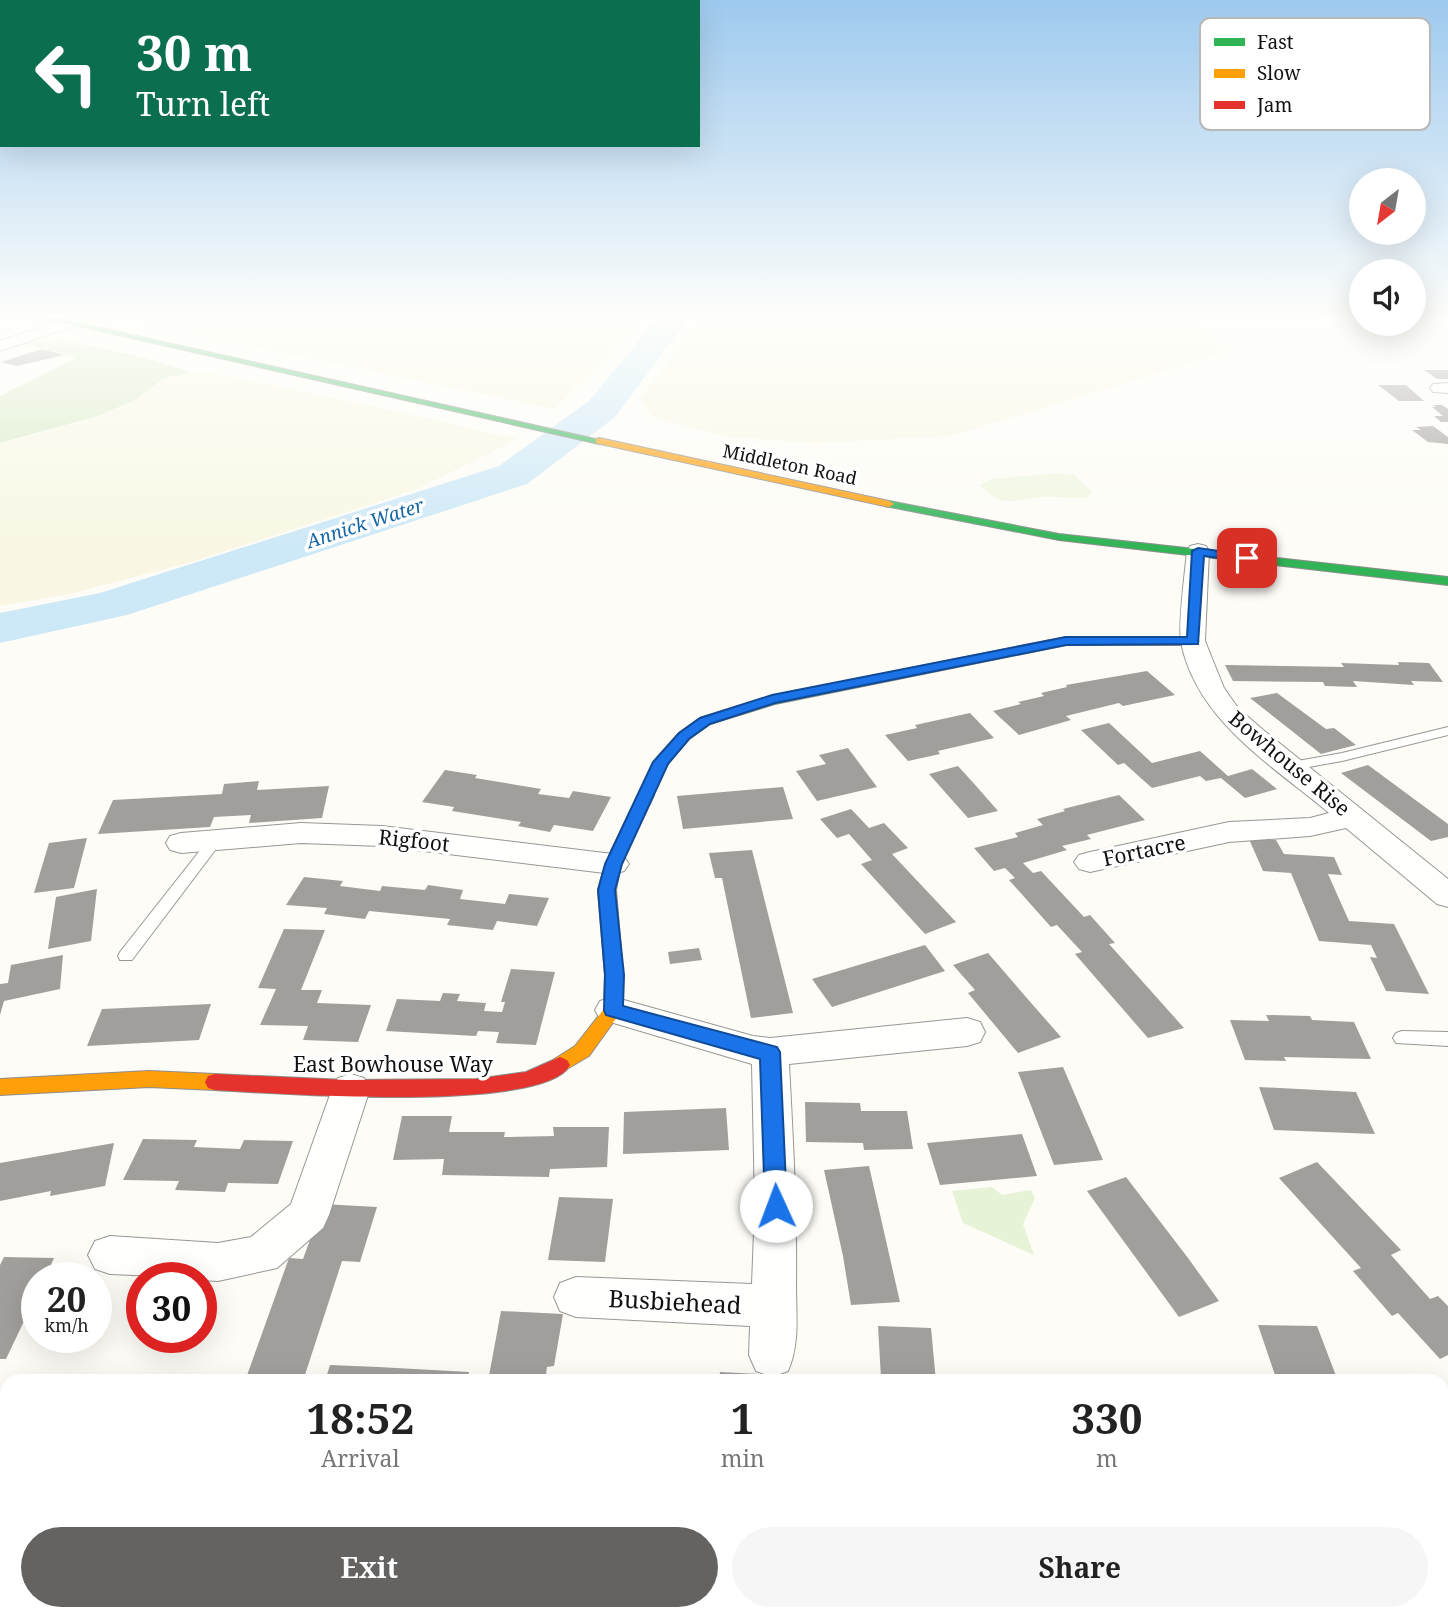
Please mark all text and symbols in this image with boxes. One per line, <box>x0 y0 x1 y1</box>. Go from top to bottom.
legend <box>1200 18 1430 130</box>
text: 30 m <box>136 19 252 85</box>
icon: left <box>21 28 112 119</box>
text: Fast <box>1257 29 1294 55</box>
text: Slow <box>1257 60 1301 86</box>
text: Turn left <box>136 82 270 125</box>
text: Jam <box>1256 92 1292 118</box>
north arrow <box>1349 168 1426 245</box>
map controls <box>1349 168 1426 336</box>
button: sound <box>1349 259 1426 336</box>
street label: Middleton Road <box>721 438 859 490</box>
water label: Annick Water <box>301 492 427 555</box>
pin <box>1217 528 1277 588</box>
icon: arrive <box>1228 539 1266 577</box>
street label: Bowhouse Rise <box>1224 704 1356 822</box>
street label: Rigfoot <box>377 822 451 858</box>
street label: Fortacre <box>1100 828 1188 872</box>
street label: East Bowhouse Way <box>293 1050 493 1078</box>
position arrow <box>739 1169 813 1243</box>
speed limit sign: 30 <box>126 1262 217 1353</box>
text: 20 <box>47 1275 86 1322</box>
street label: Busbiehead <box>608 1281 743 1321</box>
text: km/h <box>44 1313 89 1337</box>
text: 18:52 <box>307 1389 414 1446</box>
text: 1 <box>731 1389 755 1446</box>
text: 330 <box>1071 1389 1142 1446</box>
text: Arrival <box>321 1442 400 1474</box>
text: min <box>721 1442 765 1474</box>
text: m <box>1096 1442 1118 1474</box>
button: Exit <box>21 1527 718 1607</box>
button: Share <box>732 1527 1428 1607</box>

